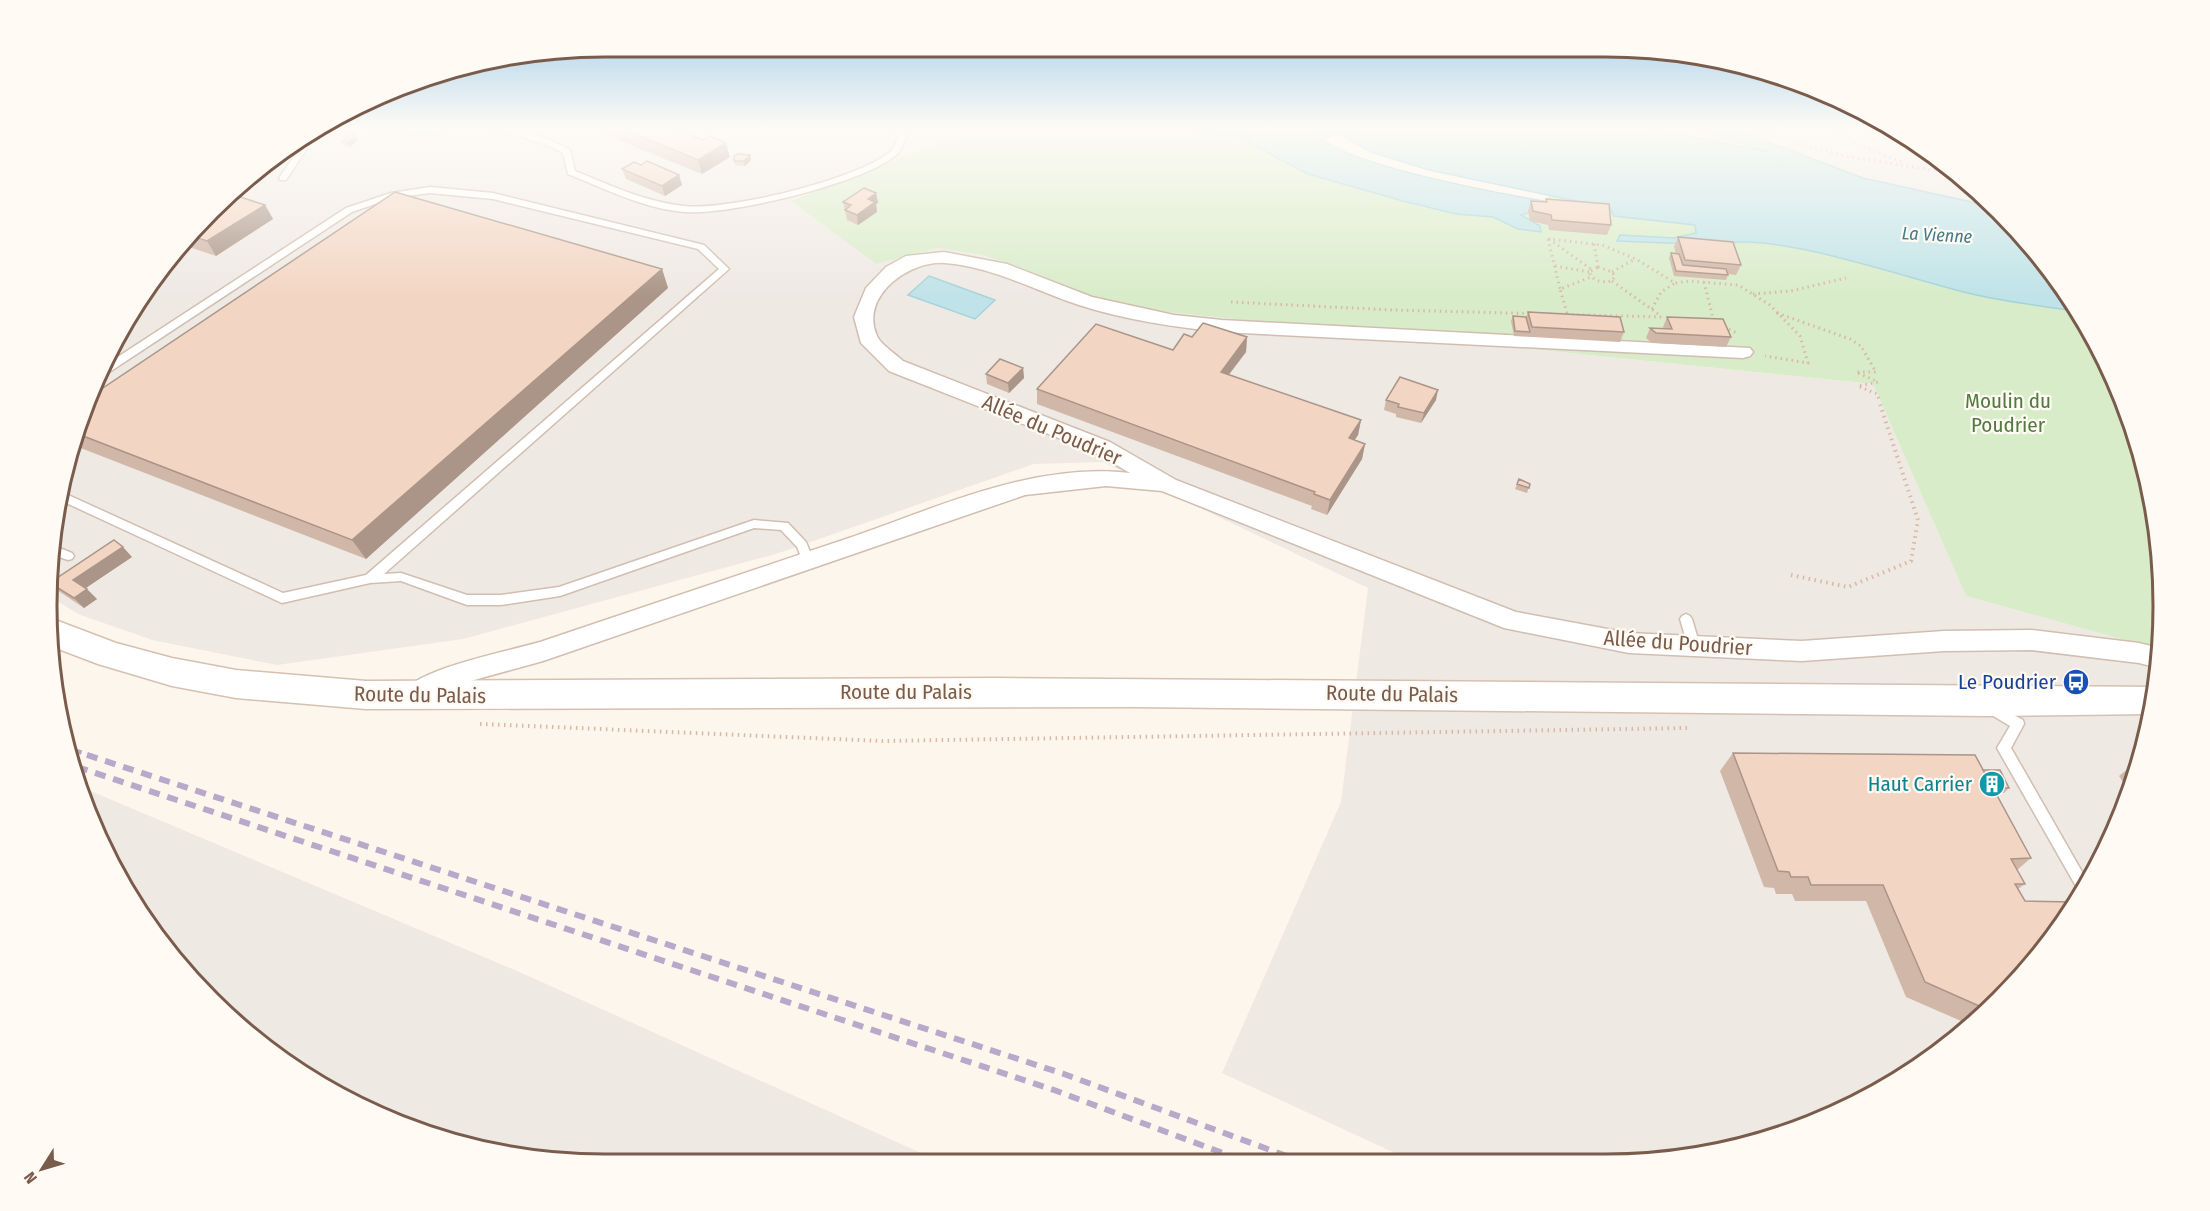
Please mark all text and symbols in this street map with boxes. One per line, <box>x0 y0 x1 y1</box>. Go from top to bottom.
water label: La Vienne <box>1901 222 1973 248</box>
park label: Moulin du Poudrier <box>1965 388 2051 438</box>
street label: Allée du Poudrier <box>978 389 1126 471</box>
street label: Allée du Poudrier <box>1603 625 1754 661</box>
bus stop icon: Le Poudrier <box>2061 667 2091 697</box>
place label: Le Poudrier <box>1958 669 2057 695</box>
street label: Route du Palais <box>840 679 972 705</box>
street label: Route du Palais <box>1326 680 1458 708</box>
street label: Route du Palais <box>354 681 486 709</box>
building icon: Haut Carrier <box>1977 769 2007 799</box>
place label: Haut Carrier <box>1868 771 1973 797</box>
north arrow <box>12 1139 72 1199</box>
text: N <box>20 1168 41 1187</box>

